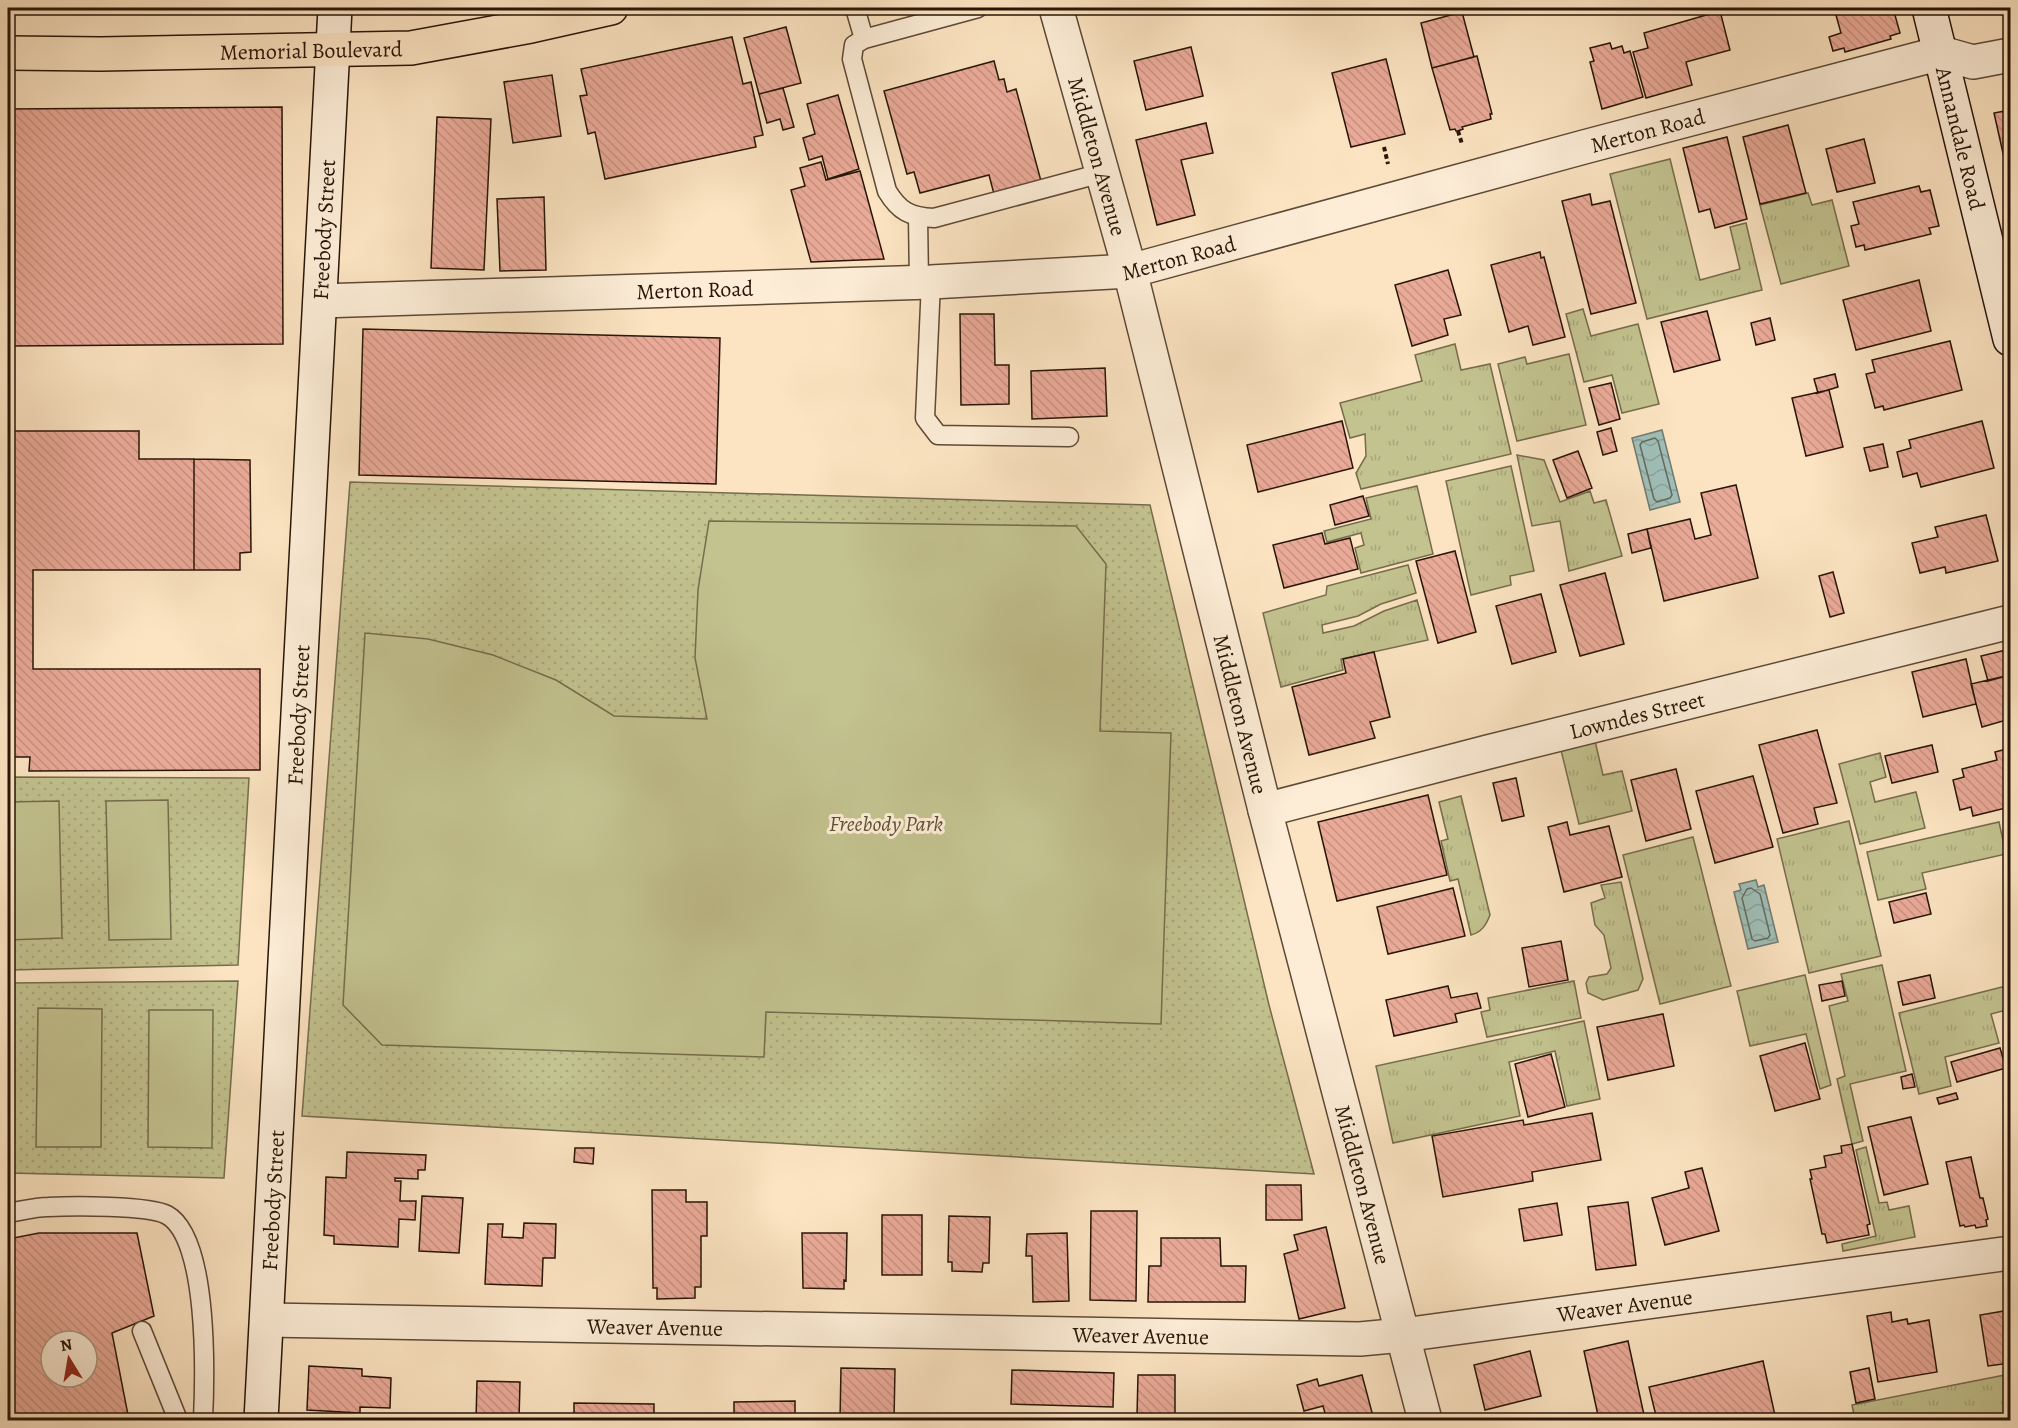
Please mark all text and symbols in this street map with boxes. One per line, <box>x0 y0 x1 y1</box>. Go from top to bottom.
street label: Memorial Boulevard <box>219 34 403 68</box>
street label: Annandale Road <box>1928 63 1992 213</box>
street label: Middleton Avenue <box>1060 74 1133 239</box>
street label: Merton Road <box>1587 102 1708 161</box>
street label: Freebody Street <box>306 158 343 301</box>
street label: Merton Road <box>1118 229 1239 289</box>
street label: Merton Road <box>636 274 754 307</box>
street label: Middleton Avenue <box>1206 631 1274 797</box>
street label: Freebody Street <box>280 644 318 786</box>
street label: Lowndes Street <box>1567 685 1708 747</box>
park label: Freebody Park <box>829 809 943 839</box>
street label: Middleton Avenue <box>1327 1102 1398 1268</box>
street label: Freebody Street <box>255 1129 292 1272</box>
street label: Weaver Avenue <box>1554 1282 1694 1330</box>
street label: Weaver Avenue <box>586 1312 723 1344</box>
street label: Weaver Avenue <box>1071 1320 1209 1352</box>
north arrow <box>39 1329 99 1389</box>
text: N <box>59 1333 74 1357</box>

